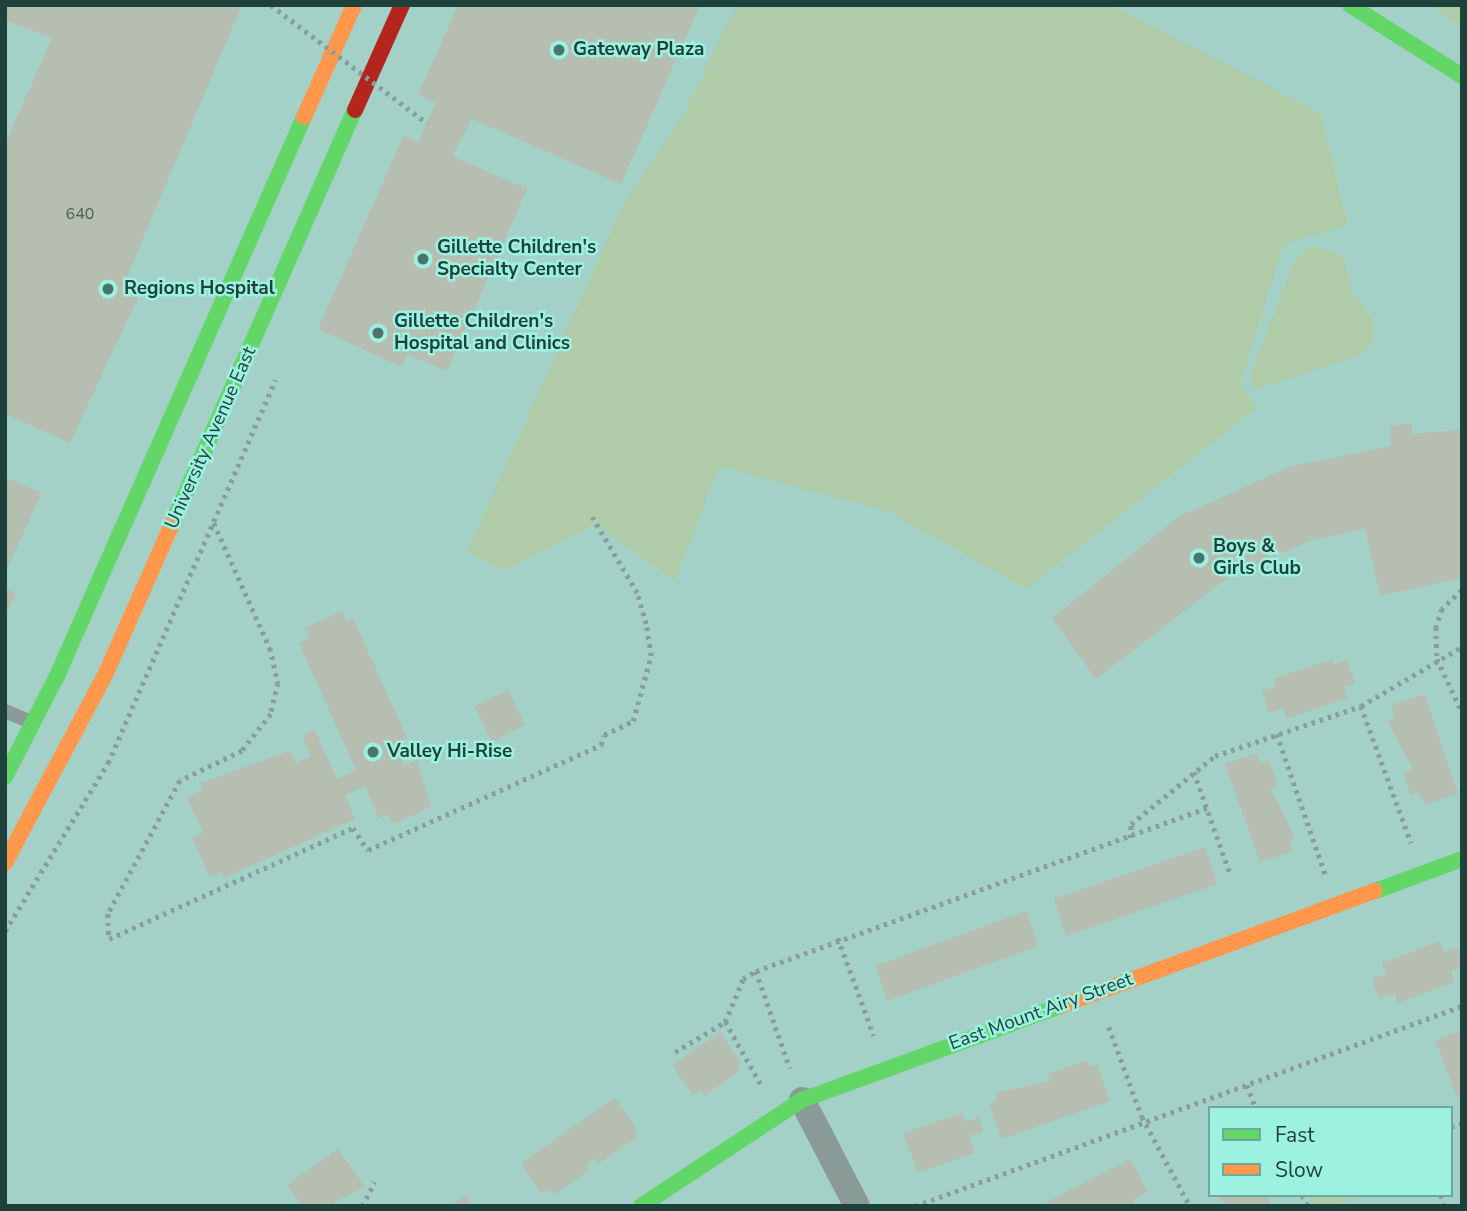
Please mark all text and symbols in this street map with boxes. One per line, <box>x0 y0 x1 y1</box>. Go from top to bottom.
place label: Gateway Plaza <box>573 39 704 61</box>
marker: Gateway Plaza <box>551 42 567 58</box>
house number: 640 <box>66 204 94 224</box>
place label: Gillette Children's Specialty Center <box>437 237 596 281</box>
marker: Gillette Children's Specialty Center <box>415 251 431 267</box>
place label: Regions Hospital <box>124 278 275 300</box>
marker: Regions Hospital <box>98 279 118 299</box>
place label: Gillette Children's Hospital and Clinics <box>394 311 570 355</box>
marker: Gillette Children's Hospital and Clinics <box>368 323 388 343</box>
street label: University Avenue East <box>161 344 261 532</box>
place label: Boys & Girls Club <box>1213 536 1301 580</box>
marker: Boys & Girls Club <box>1191 550 1207 566</box>
place label: Valley Hi-Rise <box>387 741 512 763</box>
marker: Valley Hi-Rise <box>365 744 381 760</box>
street label: East Mount Airy Street <box>946 968 1136 1056</box>
legend <box>1208 1106 1453 1197</box>
text: Fast <box>1275 1121 1315 1149</box>
text: Slow <box>1275 1156 1323 1184</box>

